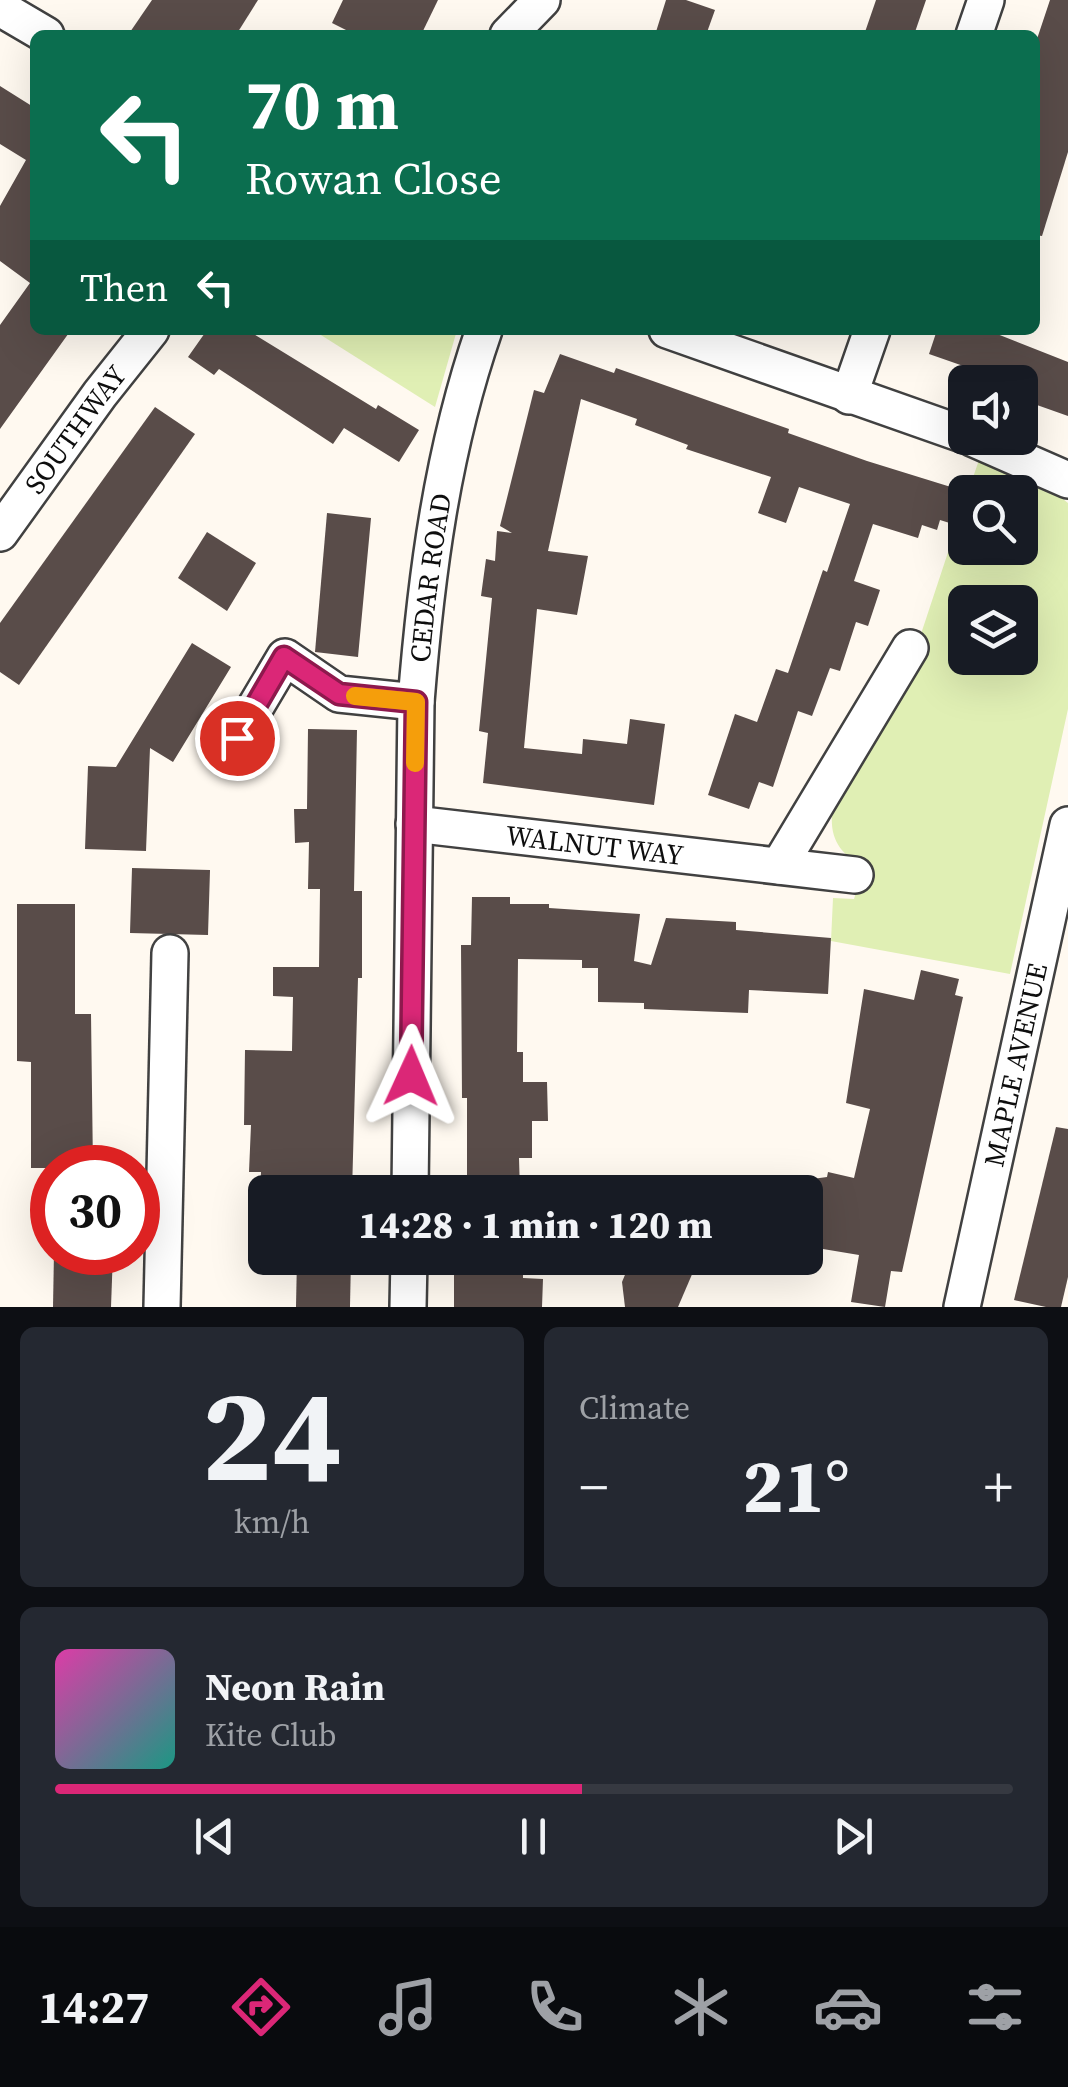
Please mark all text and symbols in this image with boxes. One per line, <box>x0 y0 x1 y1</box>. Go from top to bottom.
text: 70 m <box>245 56 399 152</box>
icon: left <box>80 70 210 200</box>
text: Rowan Close <box>245 147 502 209</box>
icon: left <box>188 260 243 315</box>
text: Then <box>80 262 168 314</box>
street label: SOUTHWAY <box>15 357 135 501</box>
map controls <box>948 365 1038 675</box>
button: sound <box>948 365 1038 455</box>
button: search <box>948 475 1038 565</box>
street label: CEDAR ROAD <box>400 490 460 664</box>
button: layers <box>948 585 1038 675</box>
pin <box>195 696 280 781</box>
icon: arrive <box>210 711 265 766</box>
street label: WALNUT WAY <box>504 816 686 874</box>
street label: MAPLE AVENUE <box>974 959 1056 1170</box>
position arrow <box>359 1024 463 1128</box>
speed limit sign: 30 <box>30 1145 160 1275</box>
text: 14:28 · 1 min · 120 m <box>358 1199 713 1251</box>
text: 24 <box>202 1345 342 1524</box>
text: Climate <box>579 1386 690 1430</box>
text: 21° <box>742 1434 850 1537</box>
text: − <box>579 1449 608 1524</box>
text: + <box>984 1449 1013 1524</box>
text: km/h <box>234 1500 310 1544</box>
text: Neon Rain <box>205 1661 385 1713</box>
text: Kite Club <box>205 1713 337 1757</box>
icon: previous <box>187 1809 242 1864</box>
icon: pause <box>506 1809 561 1864</box>
icon: next <box>826 1809 881 1864</box>
icon: directions <box>226 1972 296 2042</box>
icon: music <box>373 1972 443 2042</box>
icon: phone <box>520 1972 590 2042</box>
icon: climate <box>666 1972 736 2042</box>
icon: car <box>813 1972 883 2042</box>
icon: filters <box>960 1972 1030 2042</box>
text: 14:27 <box>38 1976 149 2038</box>

